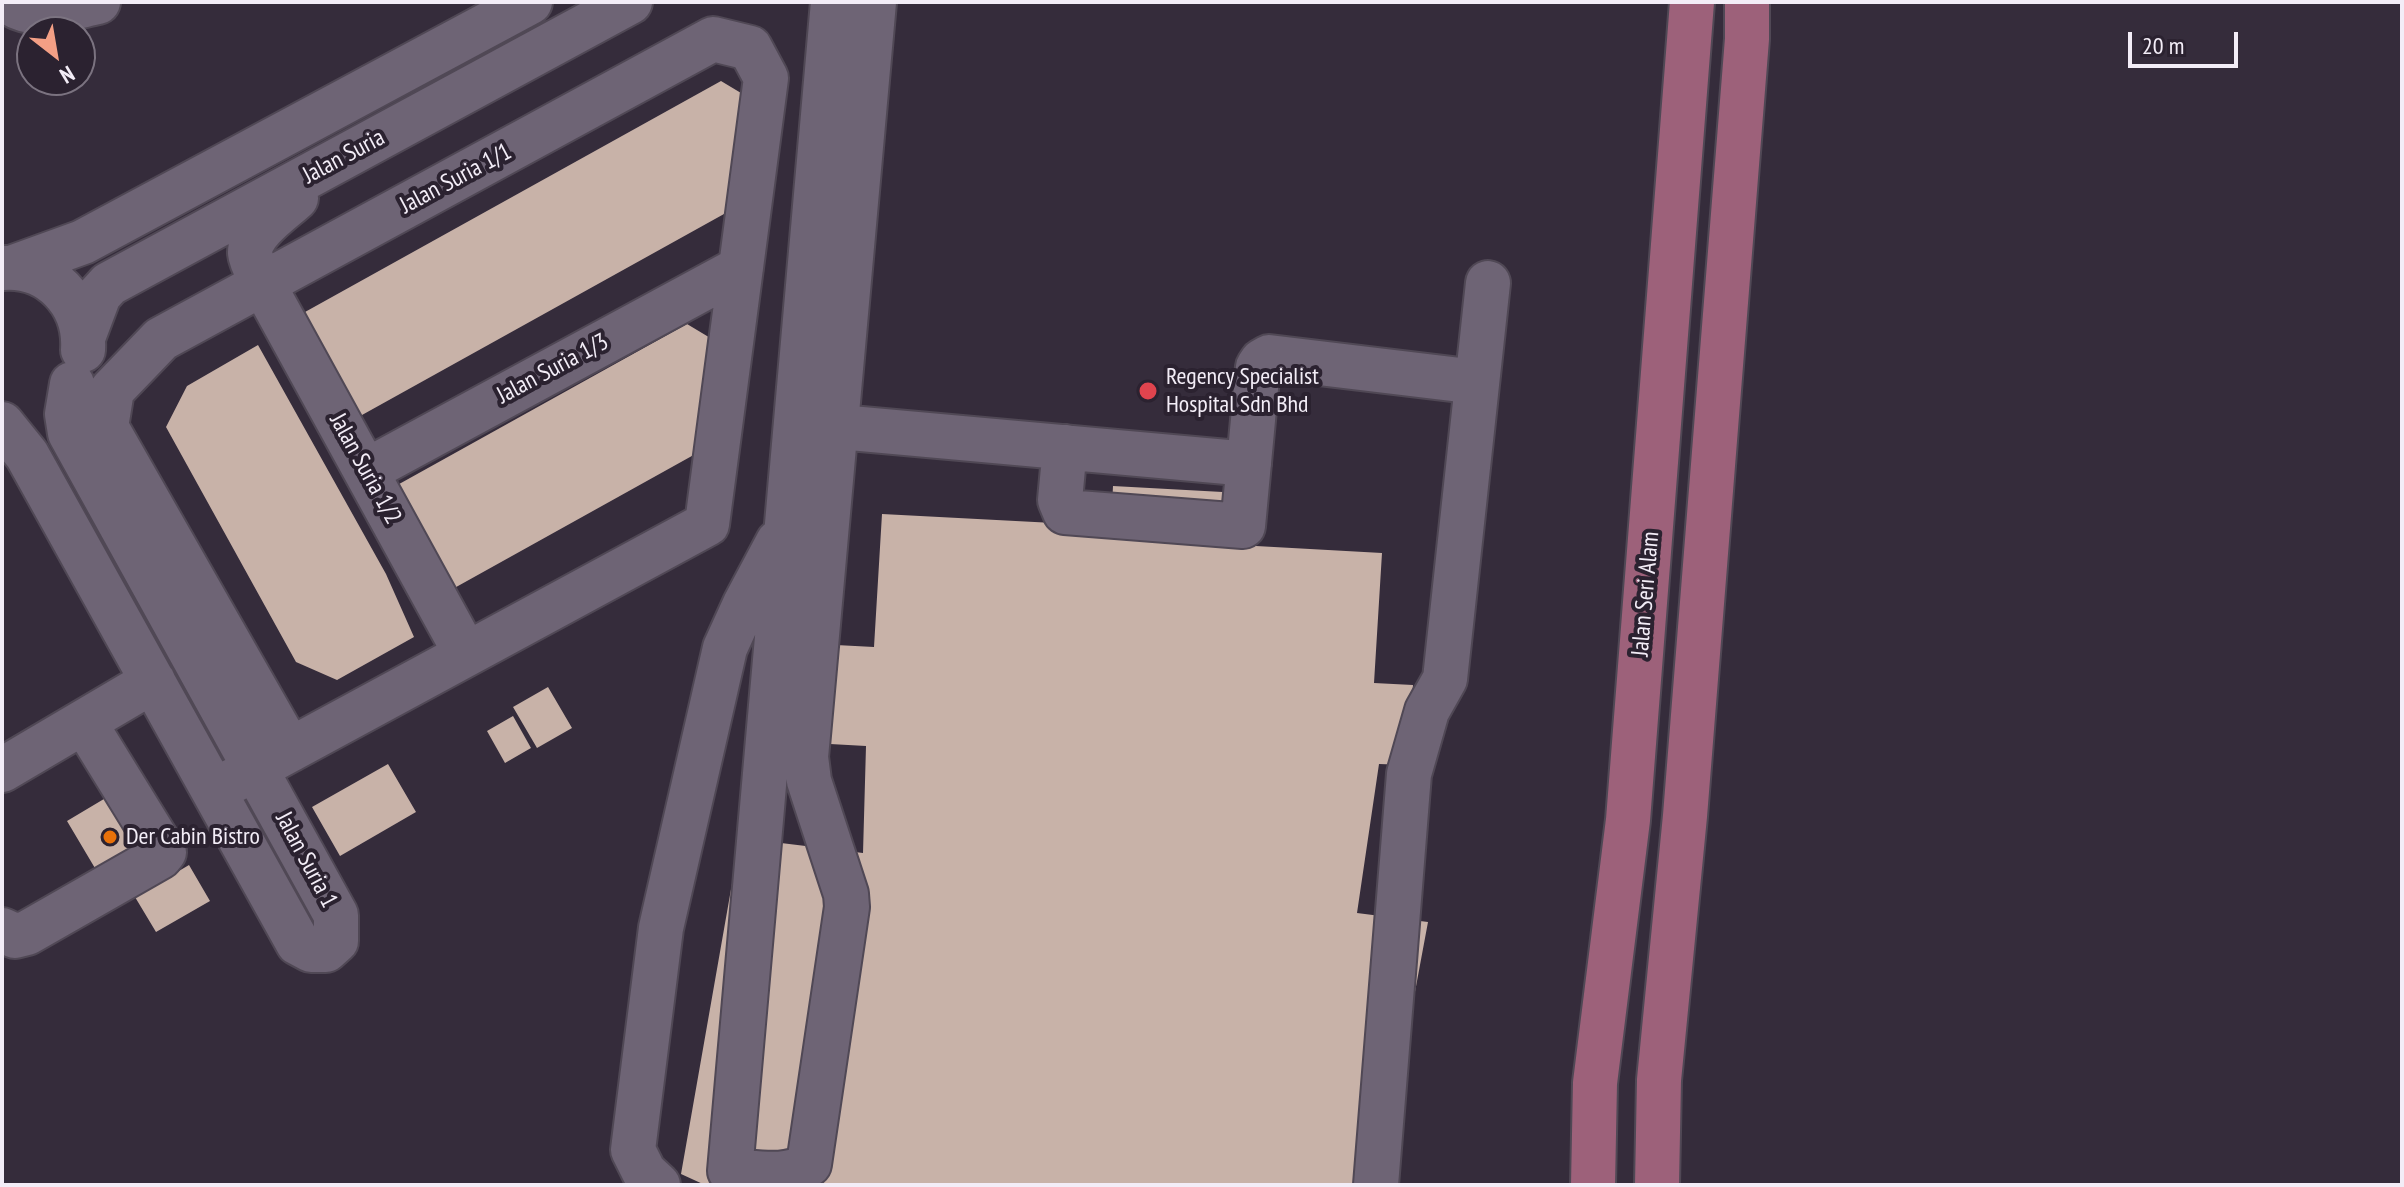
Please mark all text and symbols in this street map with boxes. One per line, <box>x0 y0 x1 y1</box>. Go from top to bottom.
north arrow <box>16 16 96 96</box>
scale bar <box>2132 16 2242 66</box>
text: 20 m <box>2142 30 2184 61</box>
text: N <box>55 60 80 90</box>
street label: Jalan Suria <box>298 124 390 190</box>
street label: Jalan Suria 1/1 <box>395 138 517 220</box>
street label: Jalan Suria 1/3 <box>492 328 614 410</box>
place label: Regency Specialist Hospital Sdn Bhd <box>1166 363 1319 419</box>
marker: Regency Specialist Hospital Sdn Bhd <box>1137 380 1159 402</box>
street label: Jalan Suria 1/2 <box>323 409 407 529</box>
street label: Jalan Seri Alam <box>1626 530 1666 658</box>
street label: Jalan Suria 1 <box>269 807 343 913</box>
place label: Der Cabin Bistro <box>126 823 260 851</box>
marker: Der Cabin Bistro <box>101 828 119 846</box>

